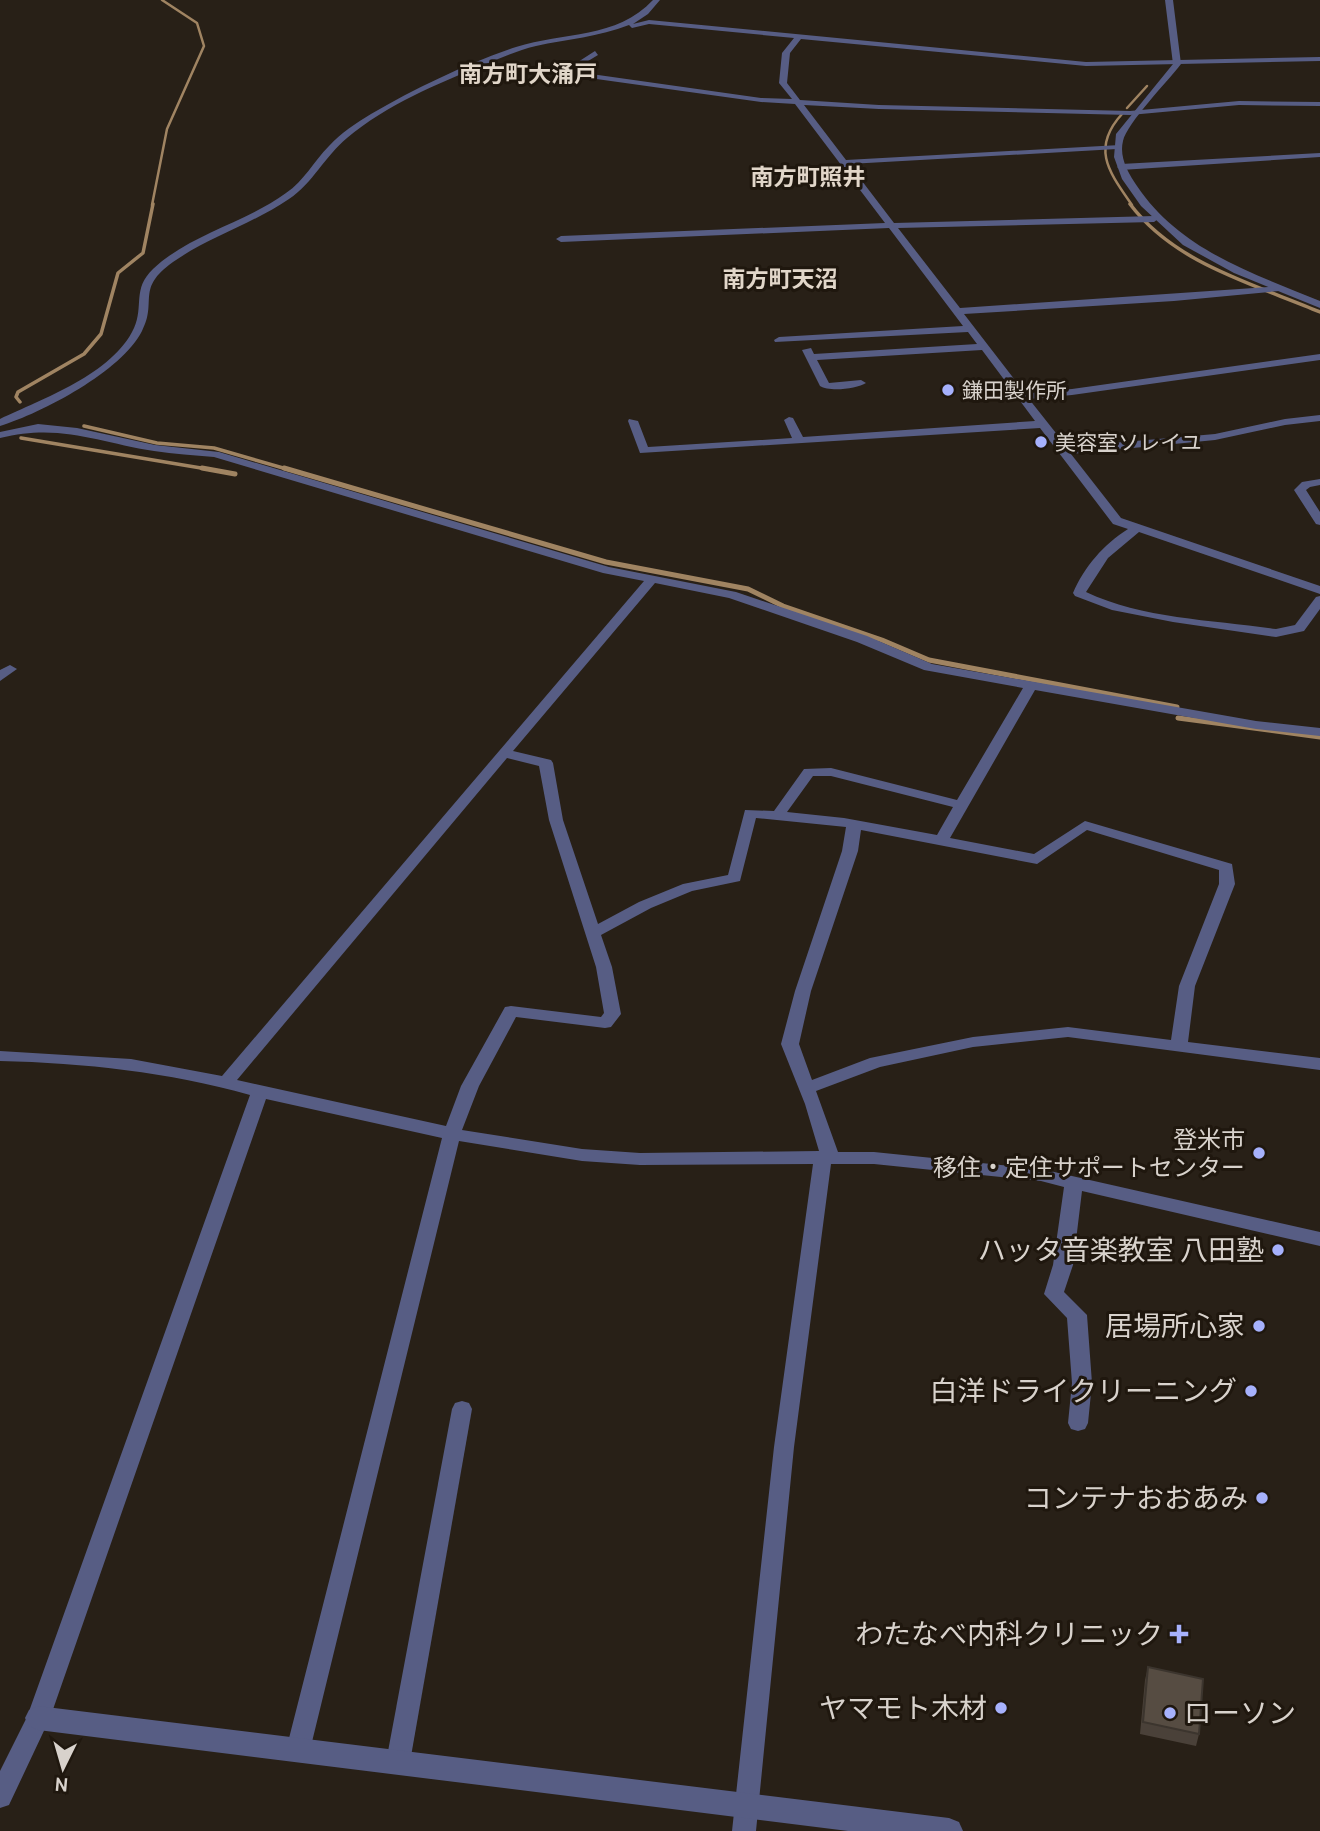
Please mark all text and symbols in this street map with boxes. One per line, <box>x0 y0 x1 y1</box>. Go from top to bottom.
district label: 南方町大涌戸 <box>459 60 597 88</box>
district label: 南方町照井 <box>751 163 866 191</box>
district label: 南方町天沼 <box>723 265 838 293</box>
place label: 鎌田製作所 <box>962 378 1067 403</box>
marker: 鎌田製作所 <box>940 382 956 398</box>
place label: 美容室ソレイユ <box>1055 430 1202 455</box>
marker: 美容室ソレイユ <box>1033 434 1049 450</box>
place label: 登米市 移住・定住サポートセンター <box>933 1125 1245 1182</box>
marker: 登米市 移住・定住サポートセンター <box>1251 1145 1267 1161</box>
place label: ハッタ音楽教室 八田塾 <box>978 1233 1264 1267</box>
marker: ハッタ音楽教室 八田塾 <box>1270 1242 1286 1258</box>
place label: 居場所心家 <box>1105 1309 1245 1343</box>
marker: 居場所心家 <box>1251 1318 1267 1334</box>
place label: 白洋ドライクリーニング <box>930 1374 1237 1408</box>
marker: 白洋ドライクリーニング <box>1243 1383 1259 1399</box>
place label: コンテナおおあみ <box>1024 1481 1248 1515</box>
marker: コンテナおおあみ <box>1254 1490 1270 1506</box>
place label: わたなべ内科クリニック <box>855 1617 1163 1651</box>
marker: わたなべ内科クリニック <box>1169 1624 1189 1644</box>
place label: ヤマモト木材 <box>819 1691 987 1725</box>
place label: ローソン <box>1184 1696 1296 1730</box>
marker: ヤマモト木材 <box>993 1700 1009 1716</box>
marker: ローソン <box>1162 1705 1178 1721</box>
north arrow <box>28 1733 98 1803</box>
text: N <box>54 1772 69 1796</box>

